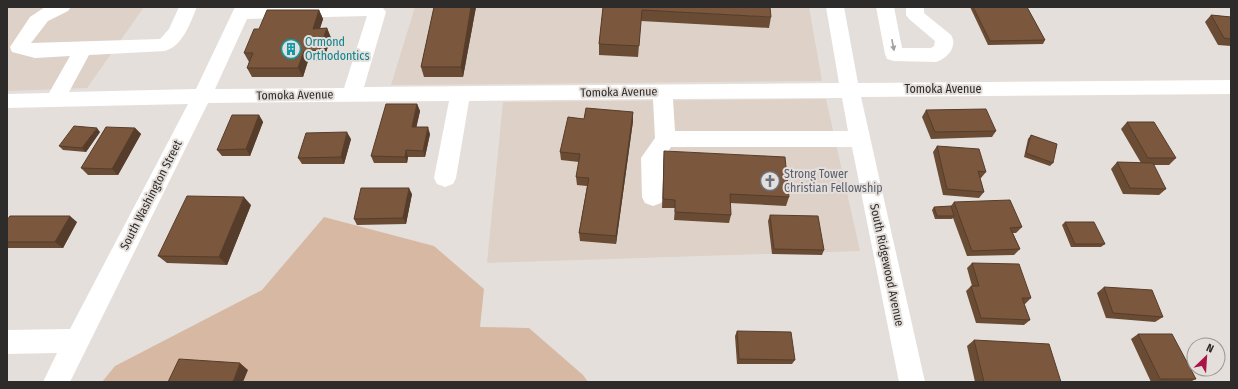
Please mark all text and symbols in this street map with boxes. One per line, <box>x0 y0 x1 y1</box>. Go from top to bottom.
place label: Ormond Orthodontics <box>305 35 370 63</box>
building icon: Ormond Orthodontics <box>280 38 302 60</box>
one-way arrow <box>890 39 896 51</box>
street label: Tomoka Avenue <box>905 82 982 96</box>
street label: Tomoka Avenue <box>580 84 658 100</box>
street label: Tomoka Avenue <box>256 87 334 103</box>
street label: South Washington Street <box>117 138 185 252</box>
place label: Strong Tower Christian Fellowship <box>784 167 883 195</box>
church icon: Strong Tower Christian Fellowship <box>759 170 781 192</box>
street label: South Ridgewood Avenue <box>867 203 907 328</box>
north arrow <box>1186 337 1226 377</box>
text: N <box>1204 341 1216 356</box>

